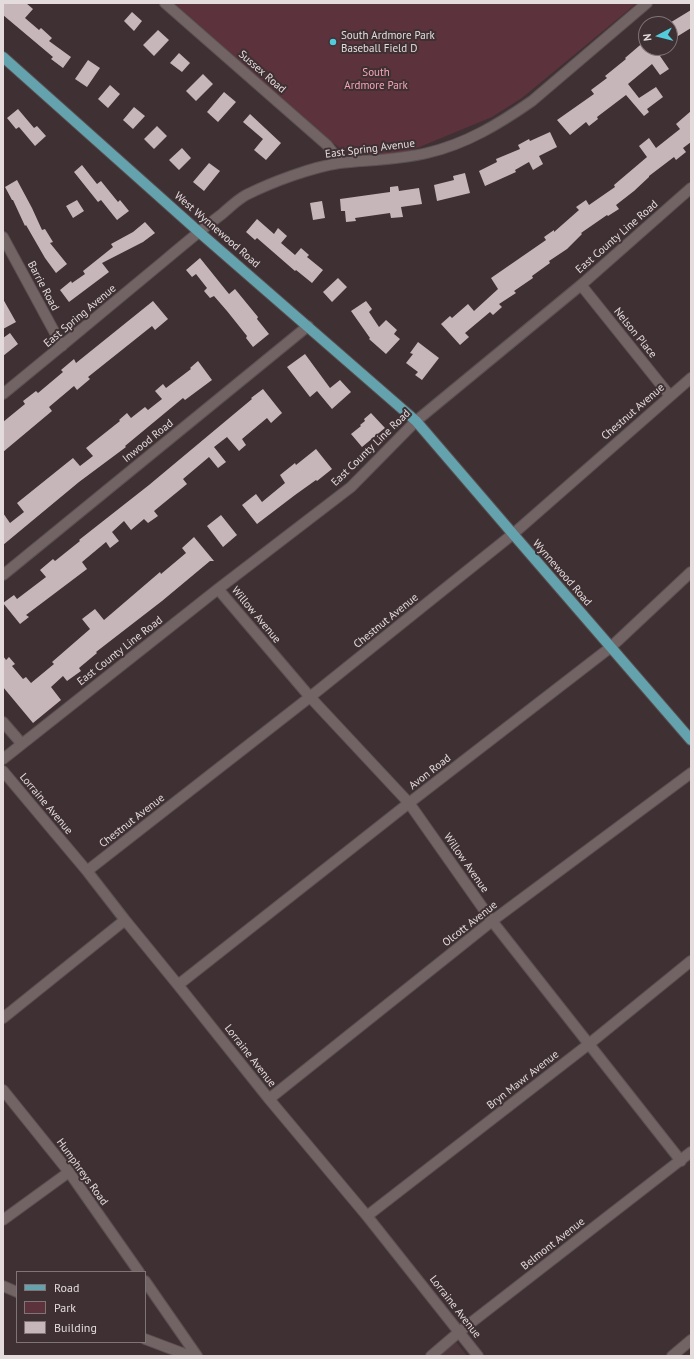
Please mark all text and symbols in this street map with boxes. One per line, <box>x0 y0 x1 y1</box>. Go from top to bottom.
north arrow <box>638 16 678 56</box>
place label: South Ardmore Park Baseball Field D <box>341 29 435 55</box>
text: N <box>640 33 654 42</box>
marker: South Ardmore Park Baseball Field D <box>328 37 338 47</box>
street label: Sussex Road <box>236 48 288 96</box>
park label: South Ardmore Park <box>344 66 408 92</box>
street label: East Spring Avenue <box>324 137 416 161</box>
street label: West Wynnewood Road <box>172 189 262 271</box>
street label: East County Line Road <box>573 198 661 276</box>
street label: Barrie Road <box>24 259 62 313</box>
street label: East Spring Avenue <box>41 282 119 350</box>
street label: Nelson Place <box>611 305 659 361</box>
street label: Chestnut Avenue <box>599 381 667 443</box>
street label: East County Line Road <box>329 407 413 489</box>
street label: Inwood Road <box>120 417 176 465</box>
street label: Wynnewood Road <box>530 537 594 609</box>
street label: Willow Avenue <box>229 584 283 646</box>
street label: Chestnut Avenue <box>351 591 421 651</box>
street label: East County Line Road <box>75 614 165 688</box>
street label: Avon Road <box>406 752 454 792</box>
street label: Lorraine Avenue <box>17 771 75 837</box>
street label: Chestnut Avenue <box>97 791 167 851</box>
street label: Willow Avenue <box>441 831 491 895</box>
street label: Olcott Avenue <box>440 898 500 950</box>
street label: Lorraine Avenue <box>221 1022 279 1090</box>
street label: Bryn Mawr Avenue <box>484 1048 562 1112</box>
street label: Humphreys Road <box>53 1136 111 1208</box>
street label: Belmont Avenue <box>519 1215 587 1273</box>
legend <box>16 1271 146 1343</box>
street label: Lorraine Avenue <box>426 1273 484 1341</box>
text: Road <box>54 1280 79 1295</box>
text: Park <box>54 1300 76 1315</box>
text: Building <box>54 1320 97 1335</box>

